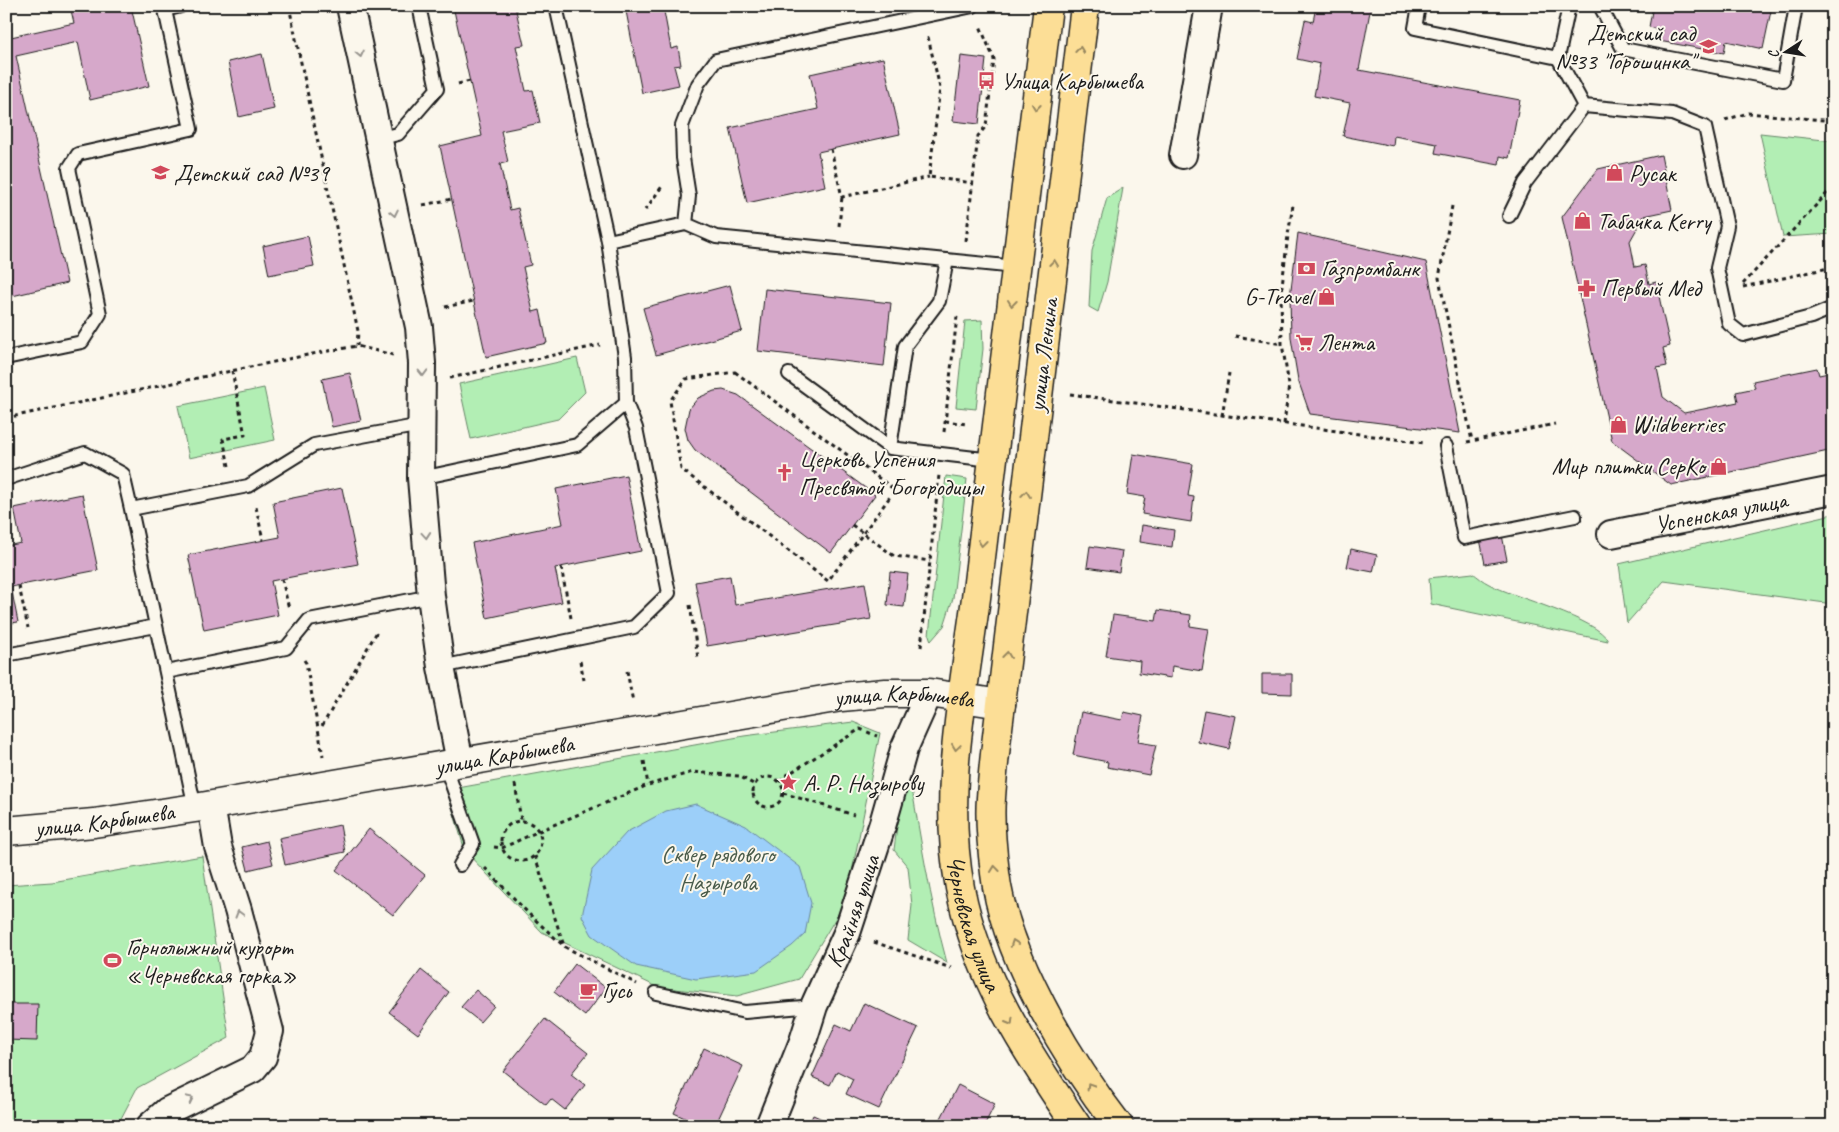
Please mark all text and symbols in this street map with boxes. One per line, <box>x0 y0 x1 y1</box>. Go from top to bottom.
place label: Детский сад №33 "Горошинка" <box>1555 18 1700 76</box>
north arrow <box>1762 28 1812 78</box>
school or university icon: Детский сад №33 "Горошинка" <box>1699 37 1719 57</box>
one-way arrow <box>1074 45 1085 53</box>
text: С <box>1764 47 1783 60</box>
one-way arrow <box>354 49 365 58</box>
place label: Улица Карбышева <box>1001 66 1144 96</box>
bus stop icon: Улица Карбышева <box>977 71 997 91</box>
one-way arrow <box>1031 103 1042 111</box>
place label: Детский сад №39 <box>174 158 331 188</box>
place label: Русак <box>1629 158 1678 188</box>
school or university icon: Детский сад №39 <box>150 163 170 183</box>
shop icon: Русак <box>1605 163 1625 183</box>
place label: Табачка Kerry <box>1597 206 1713 236</box>
one-way arrow <box>388 208 399 217</box>
shop icon: Табачка Kerry <box>1573 211 1593 231</box>
place label: Газпромбанк <box>1321 253 1421 284</box>
bank icon: Газпромбанк <box>1297 258 1317 278</box>
one-way arrow <box>1048 259 1059 267</box>
place label: Первый Мед <box>1601 273 1703 303</box>
pharmacy icon: Первый Мед <box>1577 278 1597 298</box>
place label: G-Travel <box>1245 281 1316 311</box>
shop icon: G-Travel <box>1316 286 1336 306</box>
street label: улица Ленина <box>1021 294 1065 415</box>
one-way arrow <box>1007 299 1018 307</box>
place label: Лента <box>1318 327 1375 357</box>
supermarket icon: Лента <box>1294 332 1314 352</box>
one-way arrow <box>417 369 428 377</box>
place label: Wildberries <box>1632 409 1726 439</box>
shop icon: Wildberries <box>1608 414 1628 434</box>
place label: Церковь Успения Пресвятой Богородицы <box>799 444 985 502</box>
place label: Мир плитки СерКо <box>1552 451 1708 481</box>
shop icon: Мир плитки СерКо <box>1709 456 1729 476</box>
church icon: Церковь Успения Пресвятой Богородицы <box>775 463 795 483</box>
street label: Успенская улица <box>1652 484 1792 540</box>
one-way arrow <box>1020 490 1031 498</box>
one-way arrow <box>420 531 431 539</box>
one-way arrow <box>977 540 988 548</box>
one-way arrow <box>1001 651 1012 659</box>
street label: улица Карбышева <box>829 677 977 715</box>
street label: улица Карбышева <box>430 728 577 782</box>
one-way arrow <box>951 743 962 751</box>
place label: А. Р. Назырову <box>803 768 925 799</box>
place icon: А. Р. Назырову <box>779 773 799 793</box>
street label: улица Карбышева <box>31 796 178 844</box>
park label: Сквер рядового Назырова <box>661 839 777 898</box>
street label: Крайняя улица <box>819 850 887 972</box>
street label: Черневская улица <box>940 854 1009 998</box>
one-way arrow <box>989 864 1000 872</box>
one-way arrow <box>235 910 245 919</box>
place label: Горнолыжный курорт «Черневская горка» <box>126 932 297 990</box>
one-way arrow <box>1010 939 1020 948</box>
sports icon: Горнолыжный курорт «Черневская горка» <box>102 951 122 971</box>
place label: Гусь <box>602 975 632 1005</box>
cafe icon: Гусь <box>578 980 598 1000</box>
one-way arrow <box>1003 1016 1013 1025</box>
one-way arrow <box>1087 1083 1096 1092</box>
one-way arrow <box>185 1096 194 1106</box>

